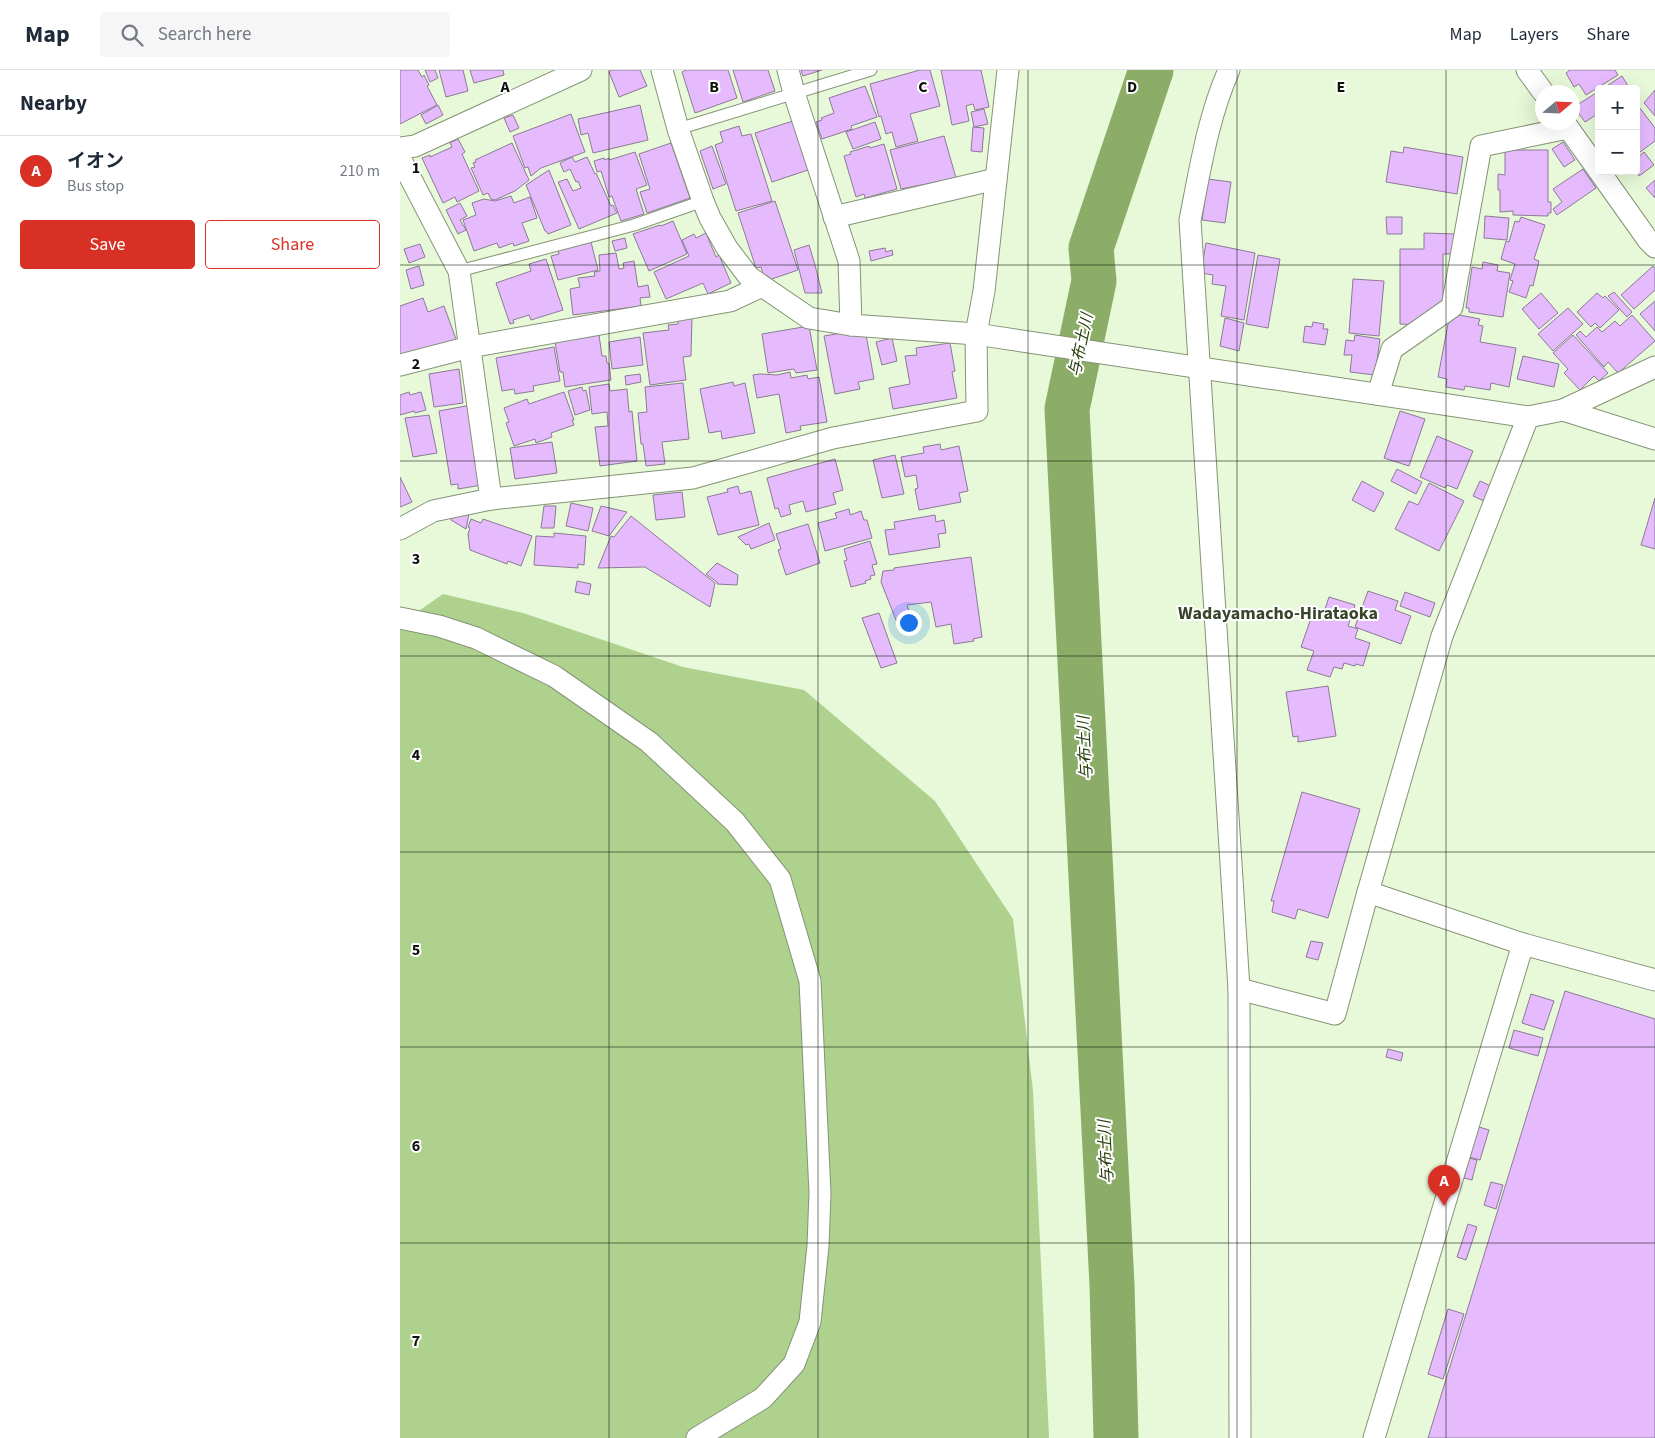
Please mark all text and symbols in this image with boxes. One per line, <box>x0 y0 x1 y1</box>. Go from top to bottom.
search box <box>100 12 450 57</box>
text: Map <box>25 17 70 52</box>
icon: search <box>118 21 146 49</box>
text: Search here <box>158 21 251 48</box>
text: Map <box>1450 22 1482 47</box>
text: Layers <box>1510 22 1559 47</box>
text: Share <box>1587 22 1630 47</box>
text: A <box>499 76 510 98</box>
text: B <box>709 76 719 98</box>
text: C <box>918 76 928 98</box>
text: D <box>1127 76 1137 98</box>
text: E <box>1337 76 1345 98</box>
north arrow <box>1535 85 1580 130</box>
map controls <box>1595 85 1640 175</box>
button: + <box>1595 85 1640 130</box>
text: Nearby <box>20 88 87 118</box>
button: − <box>1595 130 1640 175</box>
text: イオン <box>67 148 124 175</box>
text: 1 <box>412 157 420 179</box>
text: A <box>31 160 41 182</box>
text: 210 m <box>340 160 380 182</box>
text: Bus stop <box>67 175 124 197</box>
button: Save <box>20 220 195 269</box>
button: Share <box>205 220 380 269</box>
water label: 与布土川 <box>1064 310 1099 379</box>
text: 2 <box>412 353 420 375</box>
text: 3 <box>412 548 420 570</box>
district label: Wadayamacho-Hirataoka <box>1178 601 1378 626</box>
your location <box>896 610 922 636</box>
water label: 与布土川 <box>1072 713 1098 780</box>
text: 4 <box>412 744 421 766</box>
text: 5 <box>412 939 420 961</box>
water label: 与布土川 <box>1093 1117 1119 1184</box>
text: 6 <box>412 1135 420 1157</box>
pin: A <box>1428 1165 1460 1206</box>
text: 7 <box>412 1330 420 1352</box>

